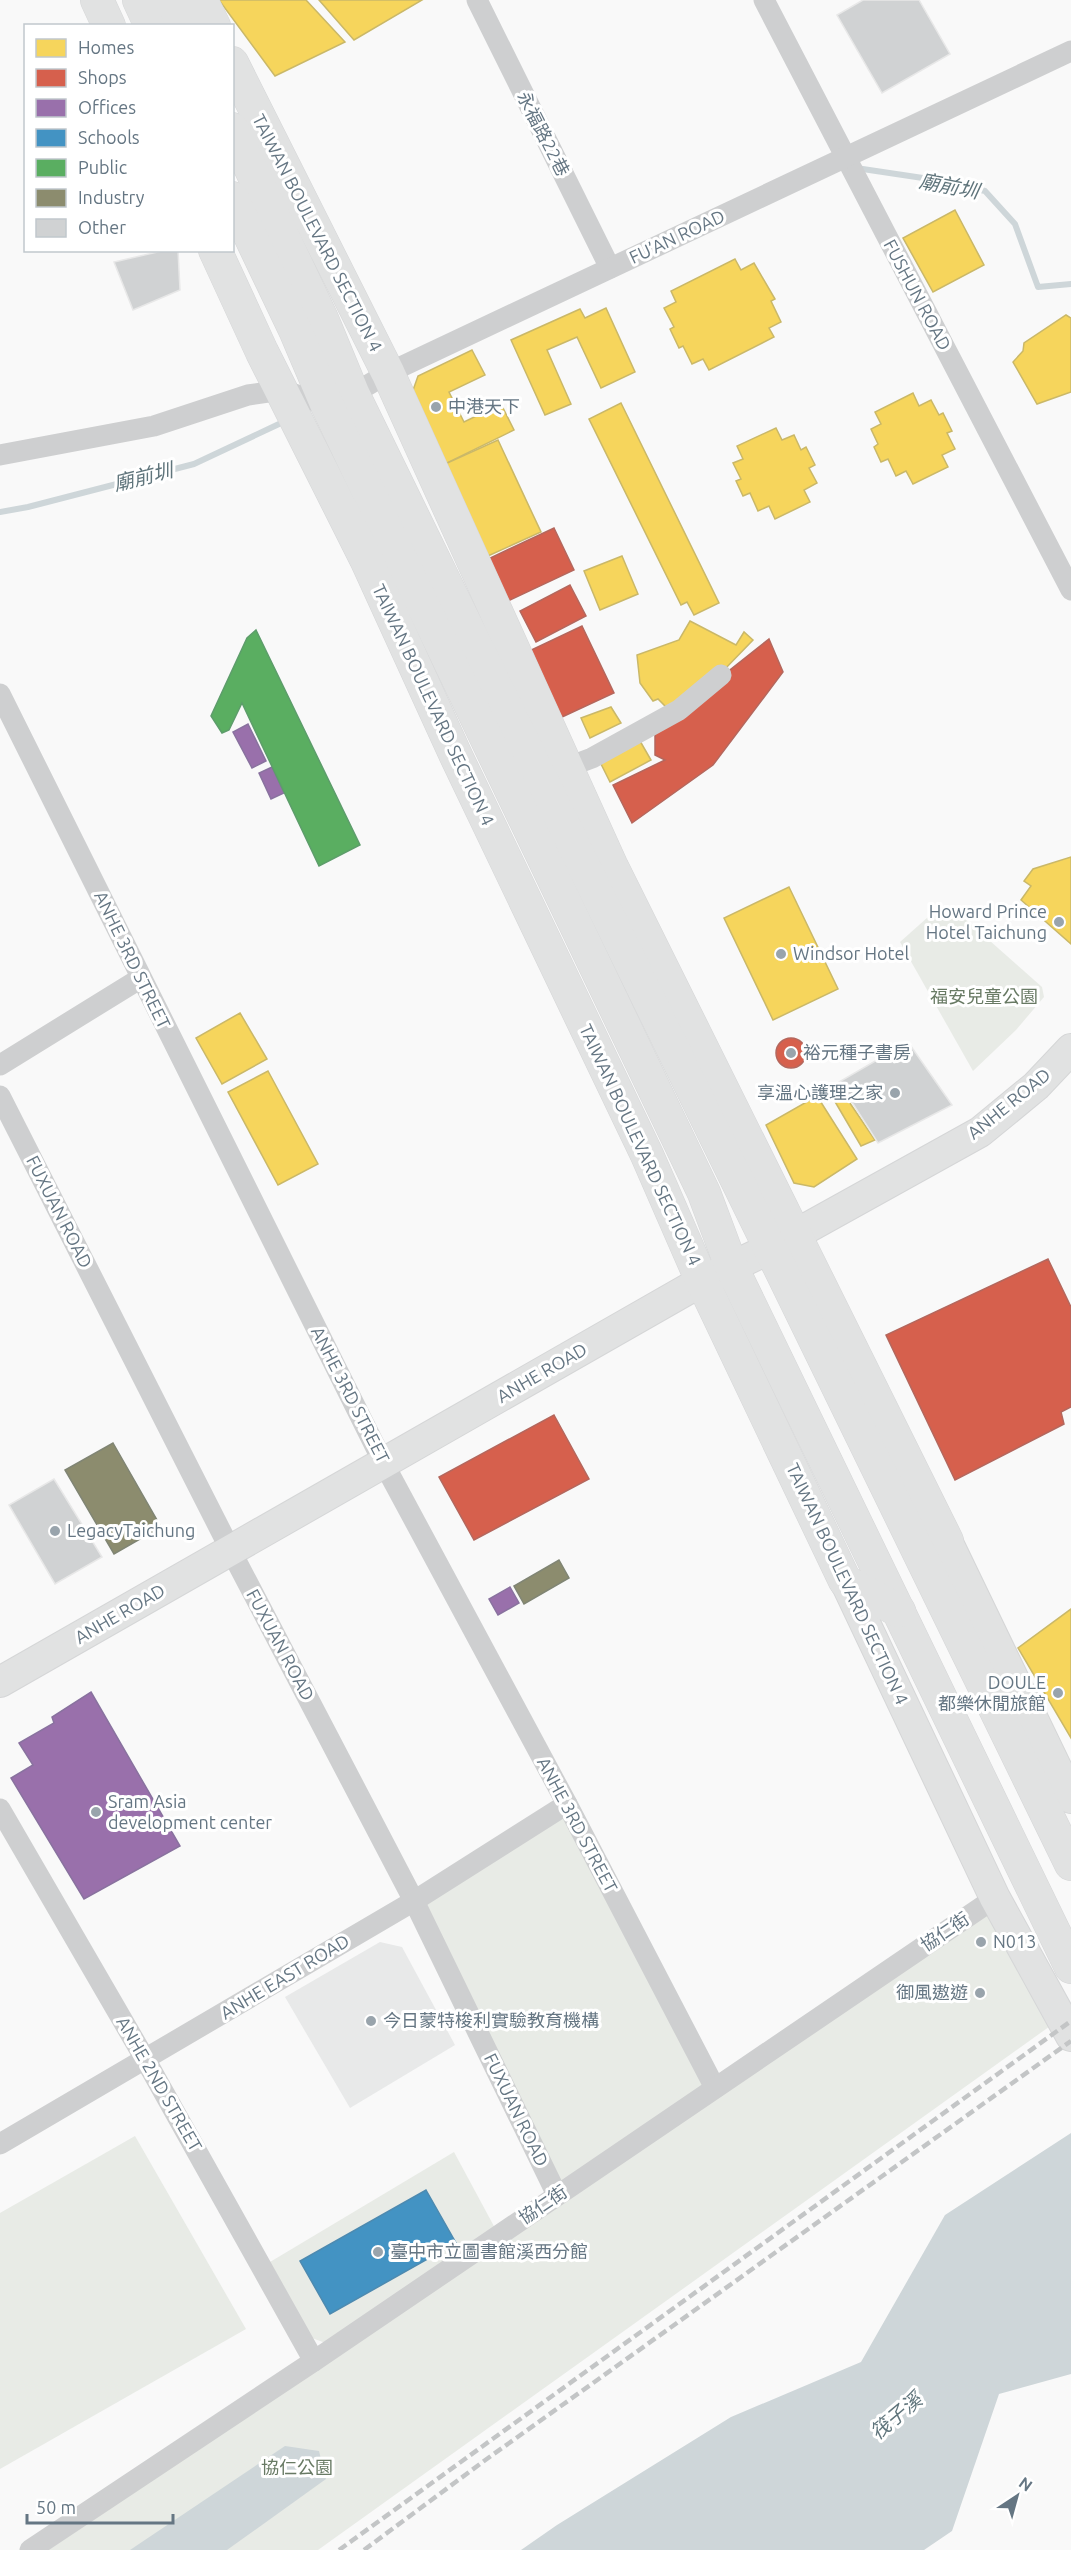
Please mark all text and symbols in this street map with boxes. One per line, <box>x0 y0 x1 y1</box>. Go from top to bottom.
legend <box>24 24 234 252</box>
text: Homes <box>78 37 135 57</box>
text: Shops <box>78 67 127 87</box>
street label: 永福路22巷 <box>514 88 574 179</box>
text: Offices <box>78 97 136 117</box>
street label: TAIWAN BOULEVARD SECTION 4 <box>249 110 387 355</box>
text: Schools <box>78 127 140 147</box>
text: Public <box>78 157 127 177</box>
water label: 廟前圳 <box>917 168 984 203</box>
text: Industry <box>78 187 145 207</box>
street label: FU’AN ROAD <box>626 205 727 267</box>
text: Other <box>78 217 126 237</box>
street label: FUSHUN ROAD <box>880 236 955 353</box>
place label: 中港天下 <box>448 396 520 416</box>
marker: 中港天下 <box>429 400 443 414</box>
water label: 廟前圳 <box>111 457 178 495</box>
street label: TAIWAN BOULEVARD SECTION 4 <box>369 581 499 828</box>
street label: ANHE 3RD STREET <box>91 888 175 1032</box>
place label: Howard Prince Hotel Taichung <box>926 901 1047 942</box>
marker: Howard Prince Hotel Taichung <box>1052 915 1066 929</box>
place label: Windsor Hotel <box>793 943 910 963</box>
marker: Windsor Hotel <box>774 947 788 961</box>
park label: 福安兒童公園 <box>930 986 1038 1006</box>
street label: TAIWAN BOULEVARD SECTION 4 <box>576 1021 706 1268</box>
place label: 裕元種子書房 <box>803 1042 911 1062</box>
marker: 裕元種子書房 <box>784 1046 798 1060</box>
street label: ANHE ROAD <box>963 1064 1054 1143</box>
place label: 享溫心護理之家 <box>757 1082 883 1102</box>
marker: 享溫心護理之家 <box>888 1086 902 1100</box>
street label: FUXUAN ROAD <box>23 1152 97 1271</box>
street label: ANHE 3RD STREET <box>308 1323 394 1466</box>
street label: ANHE ROAD <box>493 1338 590 1406</box>
street label: TAIWAN BOULEVARD SECTION 4 <box>783 1460 913 1707</box>
place label: LegacyTaichung <box>67 1520 195 1540</box>
marker: LegacyTaichung <box>48 1524 62 1538</box>
street label: ANHE ROAD <box>71 1579 168 1647</box>
street label: FUXUAN ROAD <box>243 1585 319 1704</box>
place label: DOULE 都樂休閒旅館 <box>938 1672 1046 1713</box>
marker: DOULE 都樂休閒旅館 <box>1051 1686 1065 1700</box>
street label: ANHE 3RD STREET <box>534 1753 622 1896</box>
place label: Sram Asia development center <box>108 1791 272 1832</box>
marker: Sram Asia development center <box>89 1805 103 1819</box>
street label: 協仁街 <box>916 1908 972 1955</box>
street label: ANHE EAST ROAD <box>217 1930 352 2022</box>
place label: N013 <box>993 1931 1036 1951</box>
marker: N013 <box>974 1935 988 1949</box>
place label: 御風遨遊 <box>896 1982 968 2002</box>
marker: 御風遨遊 <box>973 1986 987 2000</box>
place label: 今日蒙特梭利實驗教育機構 <box>383 2010 599 2030</box>
street label: ANHE 2ND STREET <box>113 2013 207 2154</box>
marker: 今日蒙特梭利實驗教育機構 <box>364 2014 378 2028</box>
street label: FUXUAN ROAD <box>481 2050 553 2169</box>
street label: 協仁街 <box>514 2181 570 2228</box>
place label: 臺中市立圖書館溪西分館 <box>390 2241 588 2261</box>
marker: 臺中市立圖書館溪西分館 <box>371 2245 385 2259</box>
water label: 筏子溪 <box>865 2386 928 2444</box>
park label: 協仁公園 <box>261 2457 333 2477</box>
north arrow <box>987 2466 1047 2526</box>
text: N <box>1016 2473 1036 2495</box>
scale bar <box>27 2487 172 2525</box>
text: 50 m <box>36 2497 76 2517</box>

